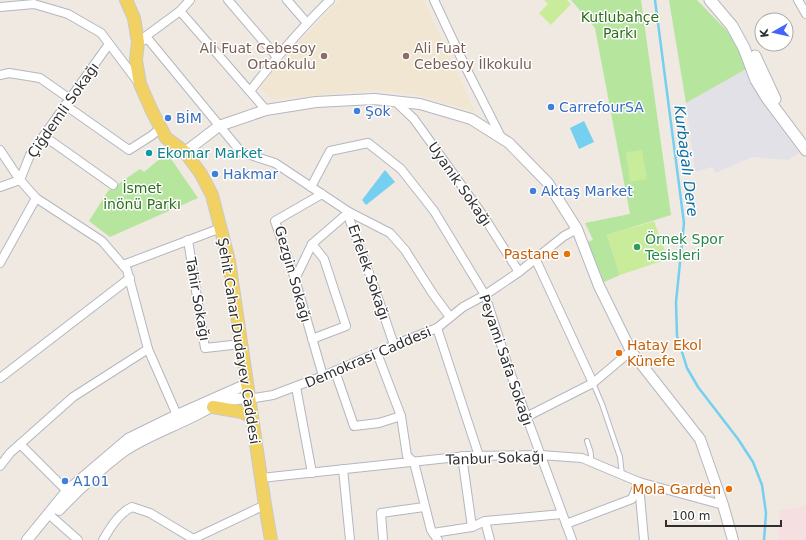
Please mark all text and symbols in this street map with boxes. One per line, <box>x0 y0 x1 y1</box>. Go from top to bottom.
park label: Kutlubahçe Parkı <box>581 9 659 41</box>
north arrow <box>754 12 794 52</box>
text: K <box>757 28 772 38</box>
place label: Ali Fuat Cebesoy Ortaokulu <box>199 40 316 72</box>
place label: Ali Fuat Cebesoy İlkokulu <box>414 40 532 72</box>
marker: Ali Fuat Cebesoy Ortaokulu <box>319 51 329 61</box>
marker: Ali Fuat Cebesoy İlkokulu <box>401 51 411 61</box>
street label: Çiğdemli Sokağı <box>24 59 102 161</box>
place label: CarrefourSA <box>559 99 644 115</box>
marker: CarrefourSA <box>546 102 556 112</box>
place label: Şok <box>365 103 391 119</box>
water label: Kurbağalı Dere <box>670 104 702 218</box>
marker: Şok <box>352 106 362 116</box>
place label: BİM <box>176 109 202 126</box>
marker: BİM <box>163 113 173 123</box>
street label: Uyanık Sokağı <box>425 139 495 229</box>
place label: Ekomar Market <box>157 145 263 161</box>
marker: Ekomar Market <box>144 148 154 158</box>
place label: Hakmar <box>223 166 278 182</box>
marker: Hakmar <box>210 169 220 179</box>
park label: İsmet inönü Parkı <box>103 179 181 212</box>
place label: Aktaş Market <box>541 183 633 199</box>
marker: Aktaş Market <box>528 186 538 196</box>
street label: Erfelek Sokağı <box>345 222 393 322</box>
street label: Gezgin Sokağı <box>272 224 314 324</box>
place label: Örnek Spor Tesisleri <box>644 230 724 263</box>
street label: Şehit Cahar Dudayev Caddesi <box>215 237 263 445</box>
marker: Örnek Spor Tesisleri <box>632 242 642 252</box>
place label: Pastane <box>504 246 559 262</box>
marker: Pastane <box>562 249 572 259</box>
street label: Tahir Sokağı <box>183 255 213 342</box>
street label: Peyami Safa Sokağı <box>476 292 536 428</box>
street label: Demokrasi Caddesi <box>302 323 434 391</box>
place label: Hatay Ekol Künefe <box>627 337 702 369</box>
marker: Hatay Ekol Künefe <box>614 348 624 358</box>
street label: Tanbur Sokağı <box>445 448 544 468</box>
place label: A101 <box>73 473 109 489</box>
marker: A101 <box>60 476 70 486</box>
place label: Mola Garden <box>632 481 721 497</box>
marker: Mola Garden <box>724 484 734 494</box>
scale bar <box>666 502 781 528</box>
text: 100 m <box>672 509 710 523</box>

